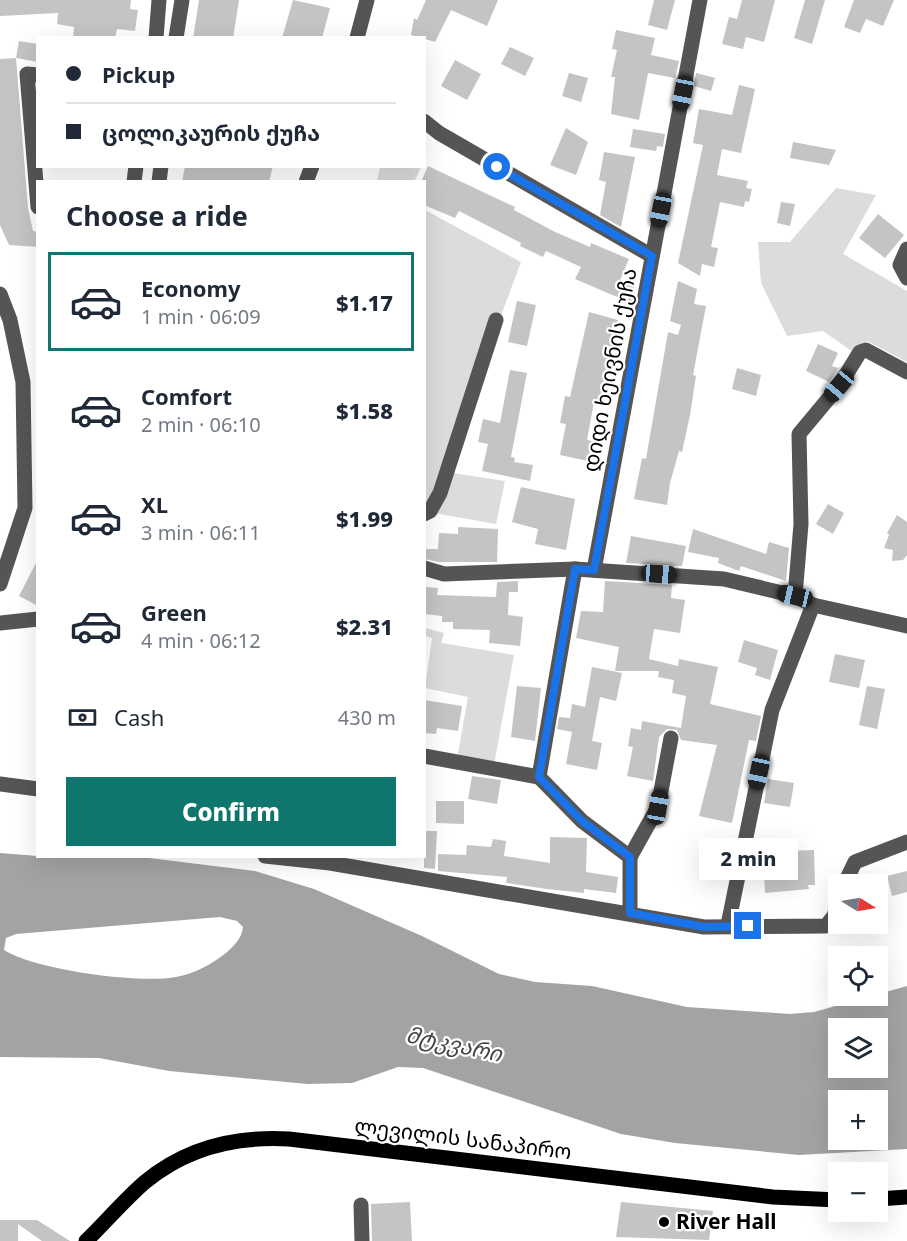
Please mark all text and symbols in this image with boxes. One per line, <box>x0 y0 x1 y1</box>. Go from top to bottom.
text: Pickup <box>102 59 175 89</box>
car <box>671 74 695 112</box>
text: ცოლიკაურის ქუჩა <box>102 117 320 147</box>
route start <box>483 153 510 180</box>
car <box>649 191 673 229</box>
text: Choose a ride <box>66 197 248 234</box>
street label: დიდი ხეივნის ქუჩა <box>576 266 643 474</box>
text: Economy <box>141 273 240 303</box>
icon: car <box>69 275 123 329</box>
text: $1.17 <box>336 287 393 317</box>
text: 1 min · 06:09 <box>141 303 261 330</box>
car <box>821 366 857 406</box>
text: Comfort <box>141 381 232 411</box>
icon: car <box>69 383 123 437</box>
text: $1.58 <box>336 395 393 425</box>
text: 2 min · 06:10 <box>141 411 261 438</box>
text: XL <box>141 489 168 519</box>
icon: car <box>69 491 123 545</box>
text: $1.99 <box>336 503 393 533</box>
text: 3 min · 06:11 <box>141 519 261 546</box>
car <box>640 564 678 584</box>
car <box>775 583 815 609</box>
text: Green <box>141 597 207 627</box>
icon: car <box>69 599 123 653</box>
text: $2.31 <box>336 611 393 641</box>
text: 4 min · 06:12 <box>141 627 261 654</box>
icon: cash <box>66 701 99 734</box>
text: Cash <box>114 702 164 732</box>
text: 430 m <box>338 704 396 731</box>
car <box>746 753 772 791</box>
button: Confirm <box>66 777 396 846</box>
car <box>646 788 670 826</box>
callout: 2 min <box>698 839 798 881</box>
text: 2 min <box>721 845 776 872</box>
north arrow <box>828 874 888 934</box>
map controls <box>828 874 888 1222</box>
route end <box>734 912 761 939</box>
button: locate <box>828 946 888 1006</box>
water label: მტკვარი <box>404 1018 506 1068</box>
button: layers <box>828 1018 888 1078</box>
button: + <box>828 1090 888 1150</box>
street label: ლევილის სანაპირო <box>353 1111 573 1165</box>
button: − <box>828 1162 888 1222</box>
place label: River Hall <box>676 1207 777 1235</box>
marker: River Hall <box>657 1215 671 1229</box>

